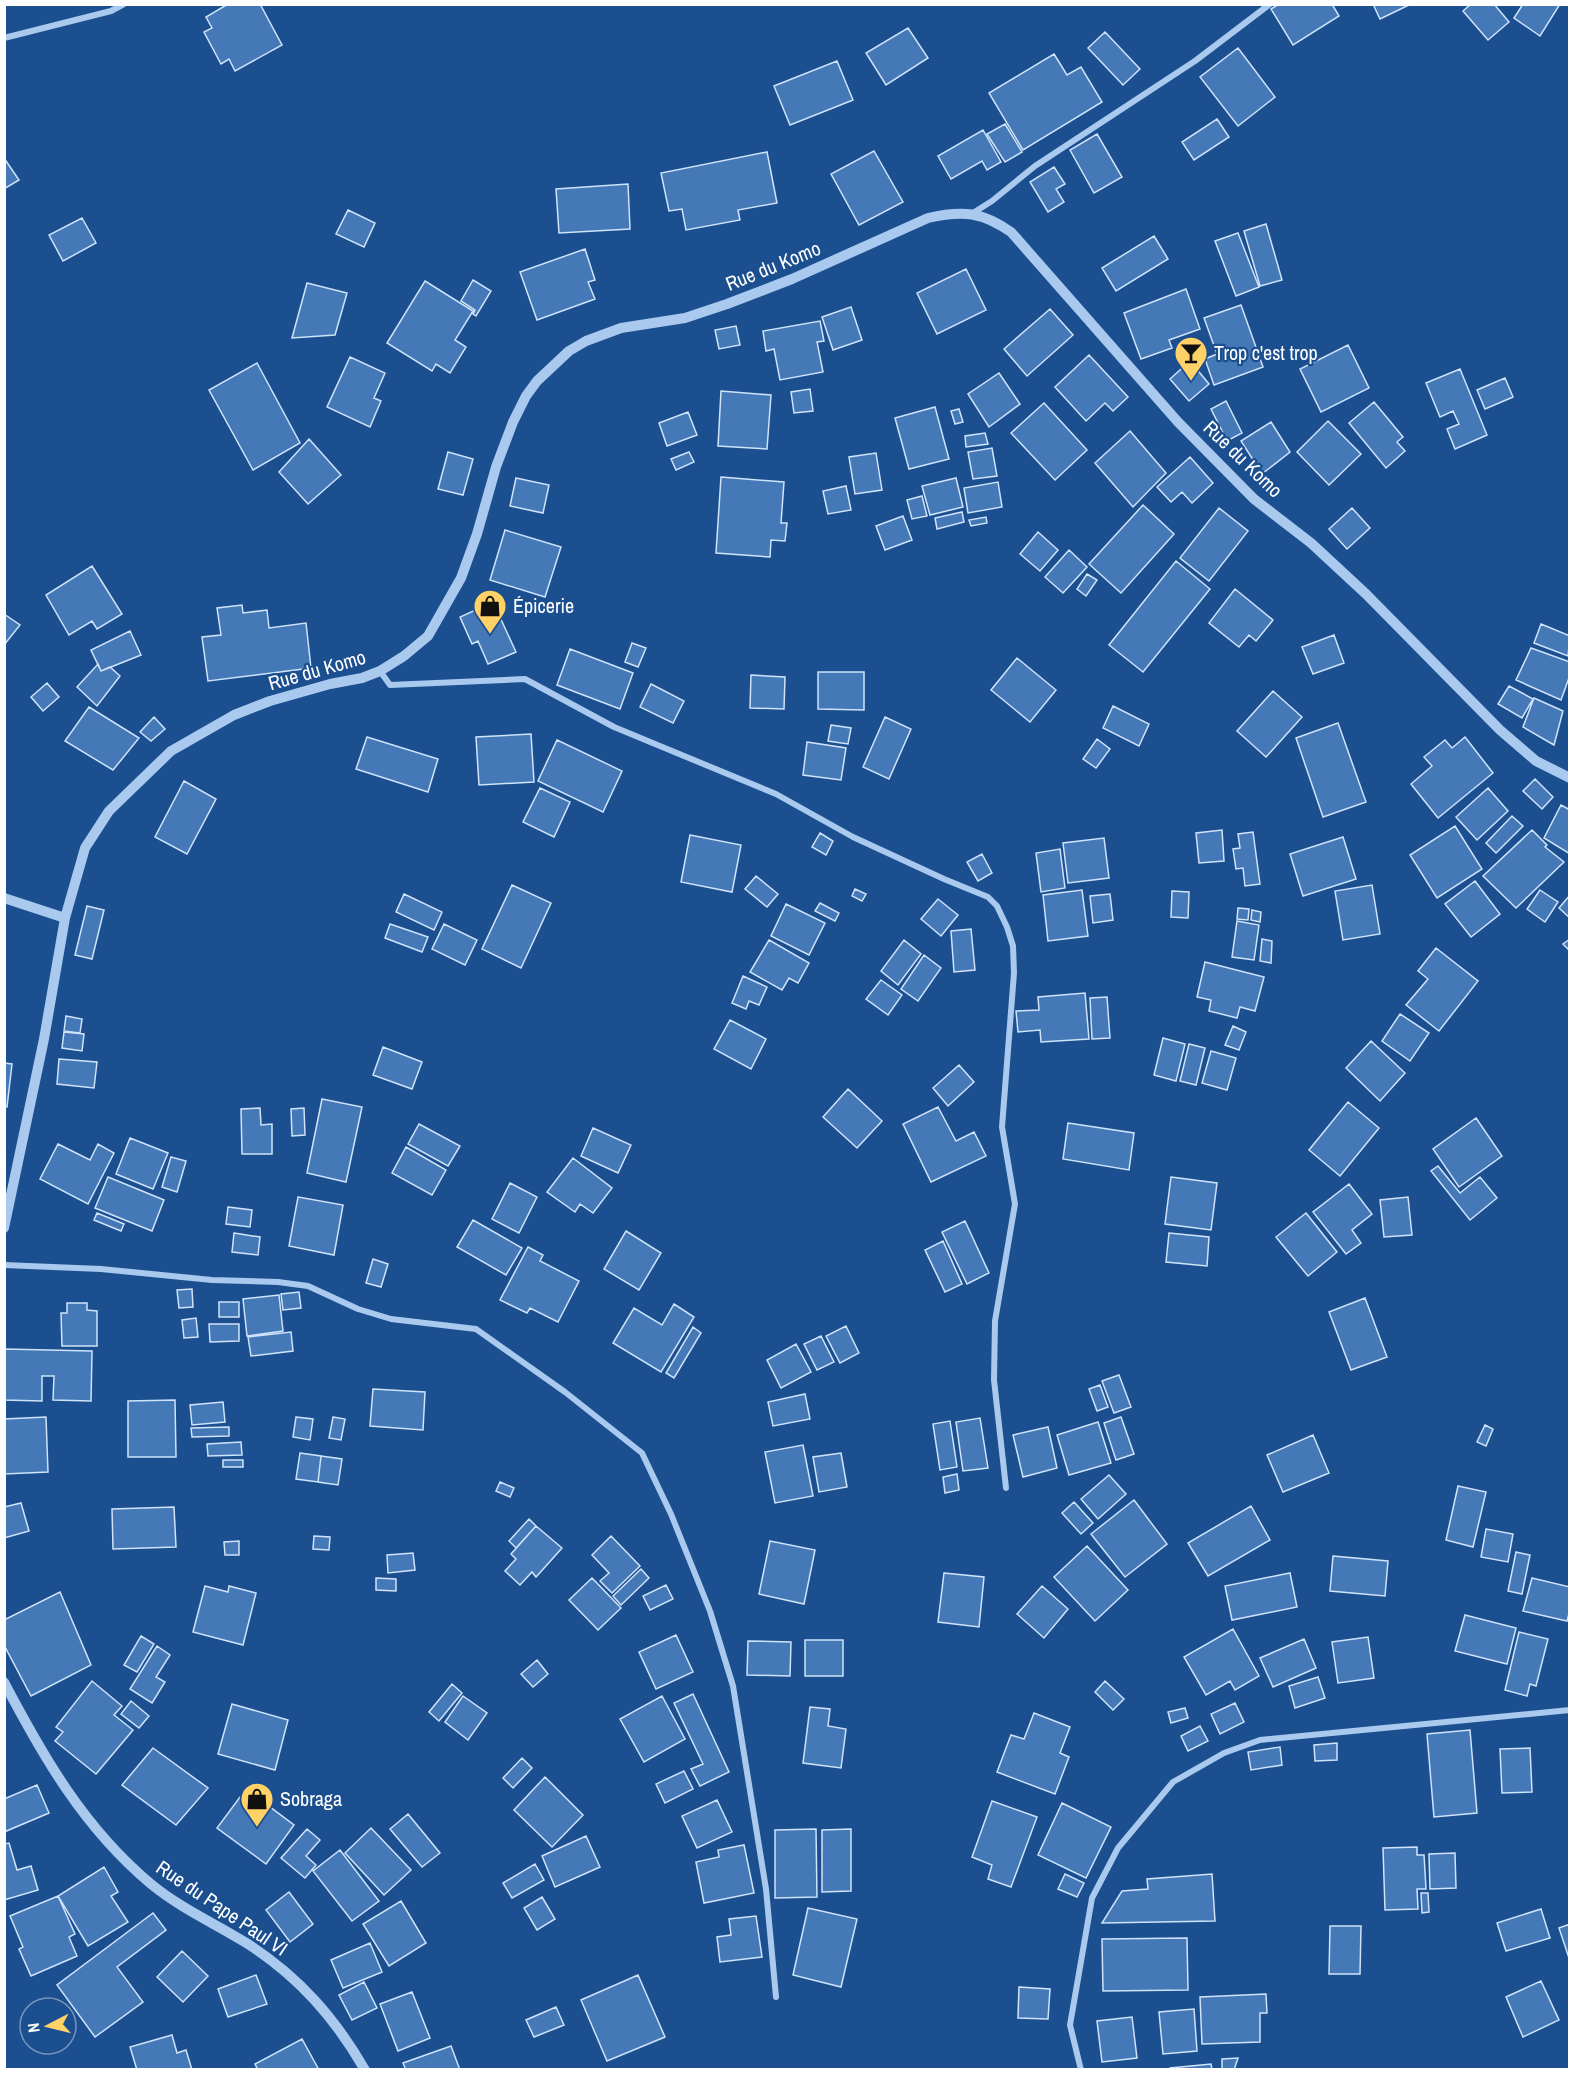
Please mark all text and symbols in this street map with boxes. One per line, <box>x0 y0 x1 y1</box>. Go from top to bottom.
street label: Rue du Komo <box>721 234 824 297</box>
bar icon: Trop c'est trop <box>1173 335 1209 382</box>
place label: Trop c'est trop <box>1214 339 1318 366</box>
street label: Rue du Komo <box>1198 414 1289 503</box>
shop icon: Épicerie <box>472 588 508 635</box>
place label: Épicerie <box>513 592 574 619</box>
street label: Rue du Komo <box>265 643 369 696</box>
shop icon: Sobraga <box>239 1781 275 1828</box>
place label: Sobraga <box>280 1785 342 1812</box>
street label: Rue du Pape Paul VI <box>151 1854 293 1962</box>
north arrow <box>18 1996 78 2056</box>
text: N <box>22 2022 45 2034</box>

